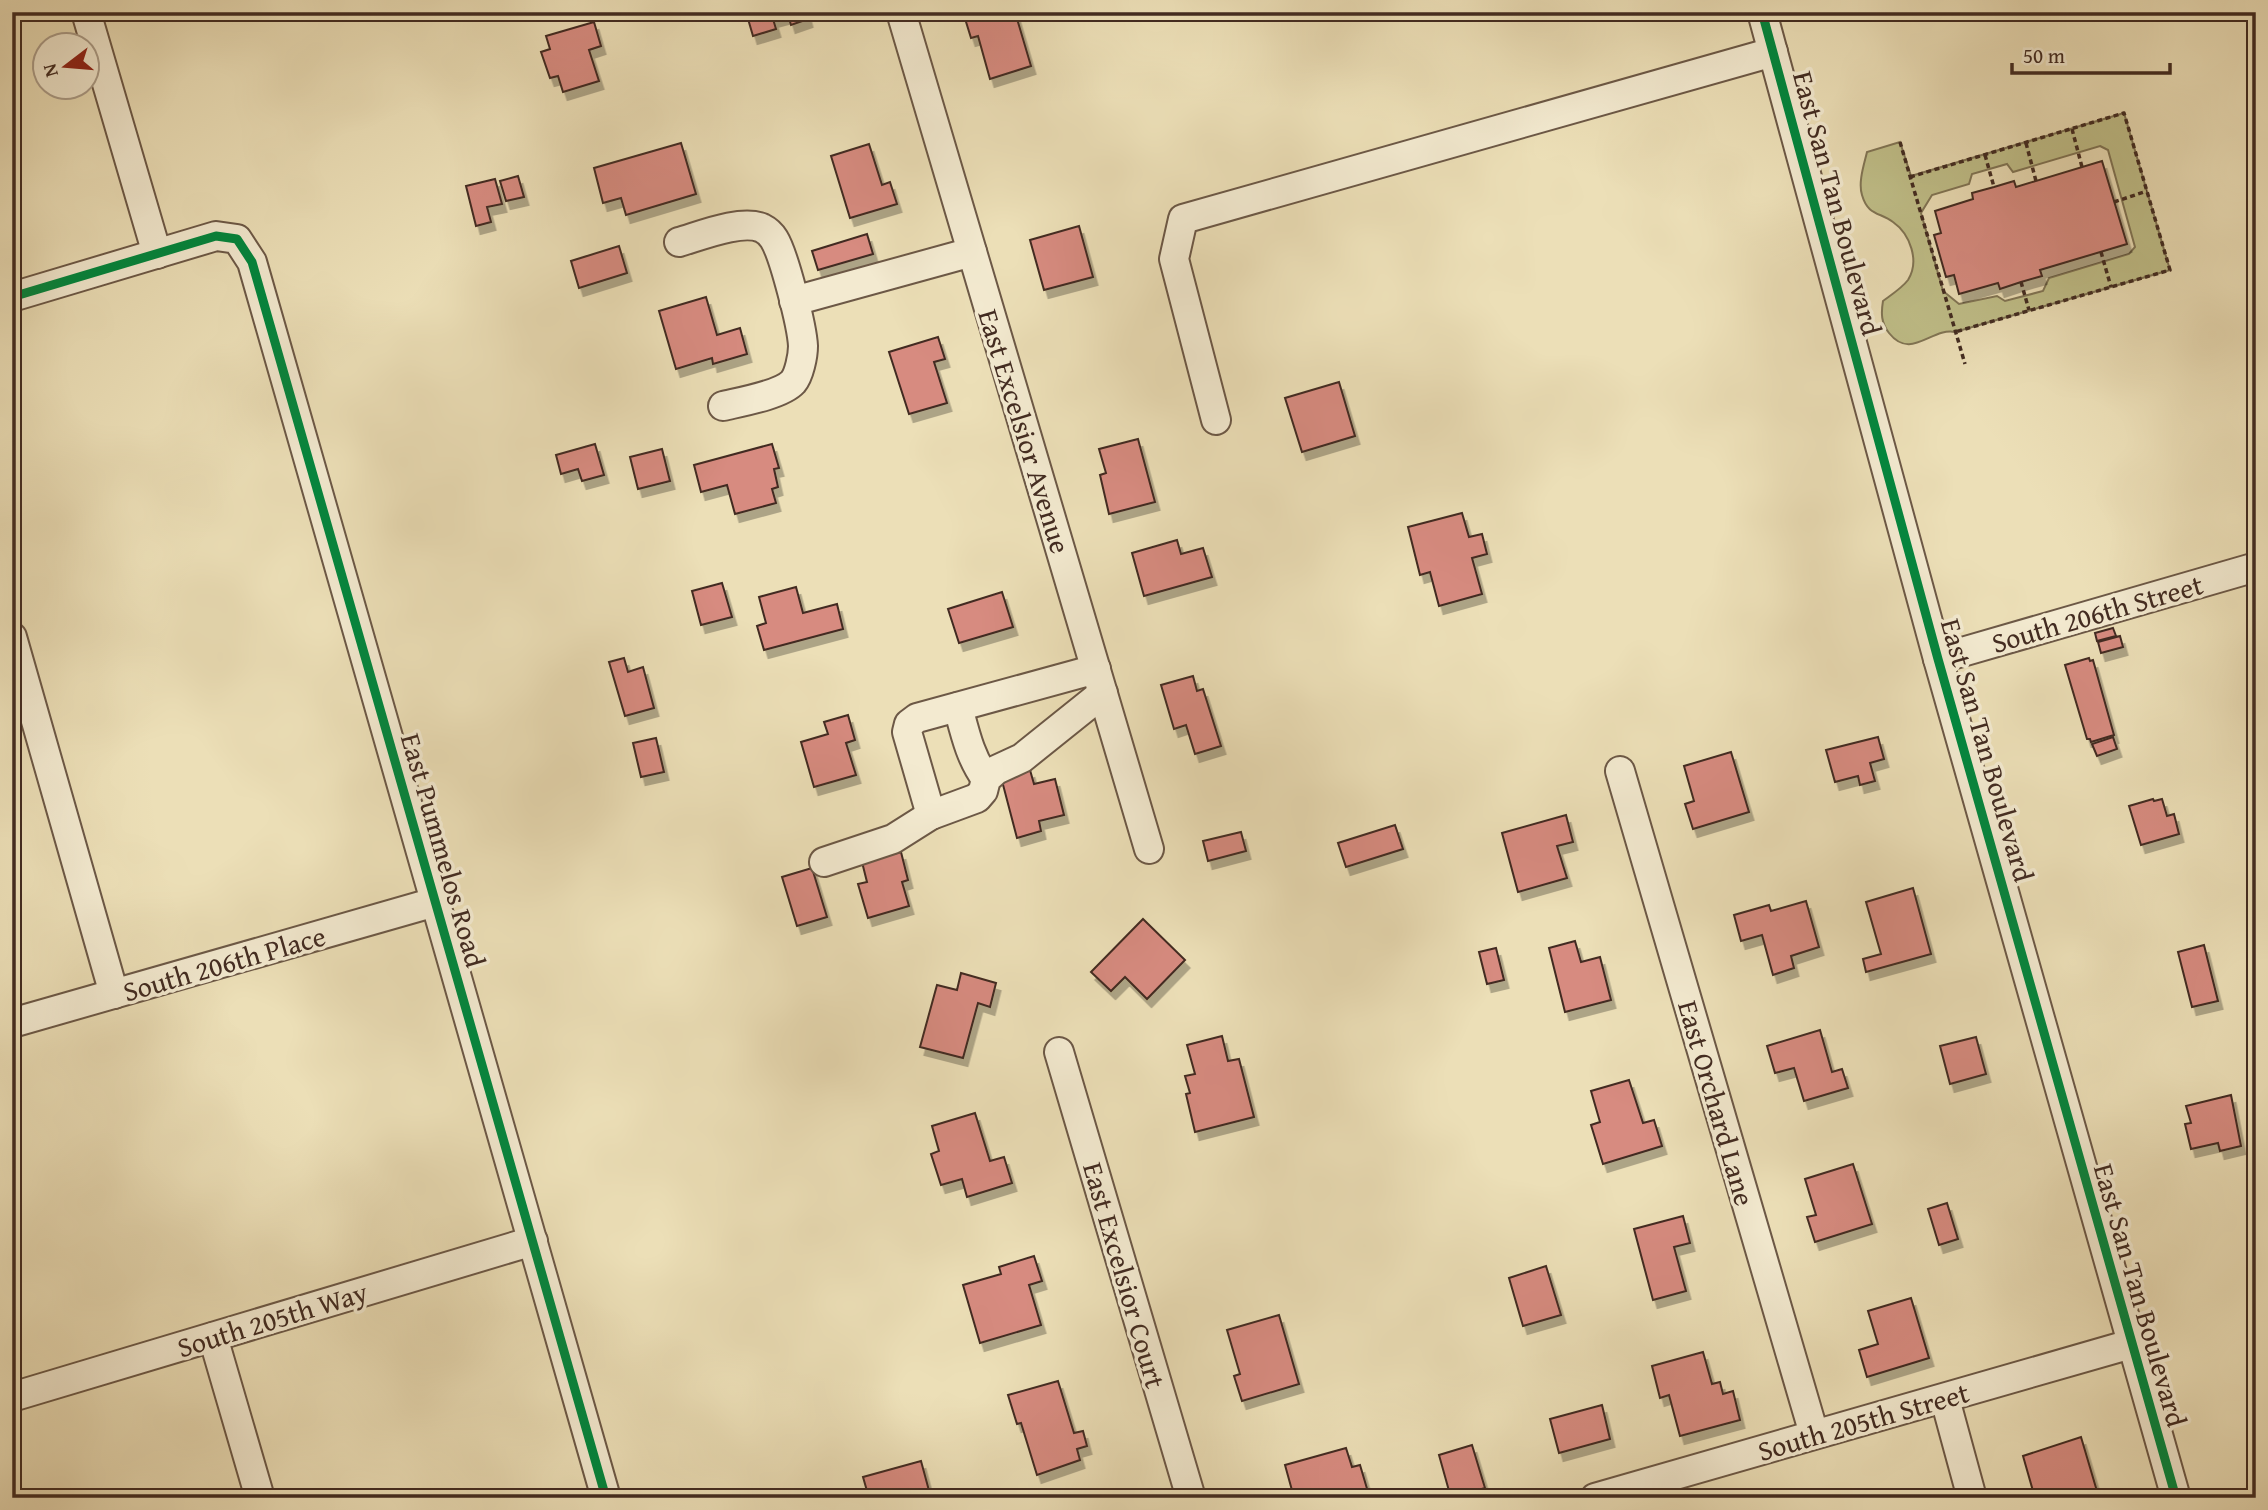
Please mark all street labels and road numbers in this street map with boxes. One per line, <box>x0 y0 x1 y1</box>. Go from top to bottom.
street label: East San Tan Boulevard <box>1783 66 1893 340</box>
street label: East Excelsior Avenue <box>968 304 1082 558</box>
street label: South 206th Street <box>1987 563 2208 663</box>
street label: East San Tan Boulevard <box>1931 614 2045 887</box>
street label: East Pummelos Road <box>391 728 497 972</box>
street label: South 206th Place <box>118 915 330 1011</box>
street label: East Orchard Lane <box>1668 996 1766 1210</box>
street label: East Excelsior Court <box>1073 1157 1177 1393</box>
street label: East San Tan Boulevard <box>2084 1159 2198 1432</box>
street label: South 205th Way <box>172 1271 372 1367</box>
street label: South 205th Street <box>1753 1371 1974 1471</box>

